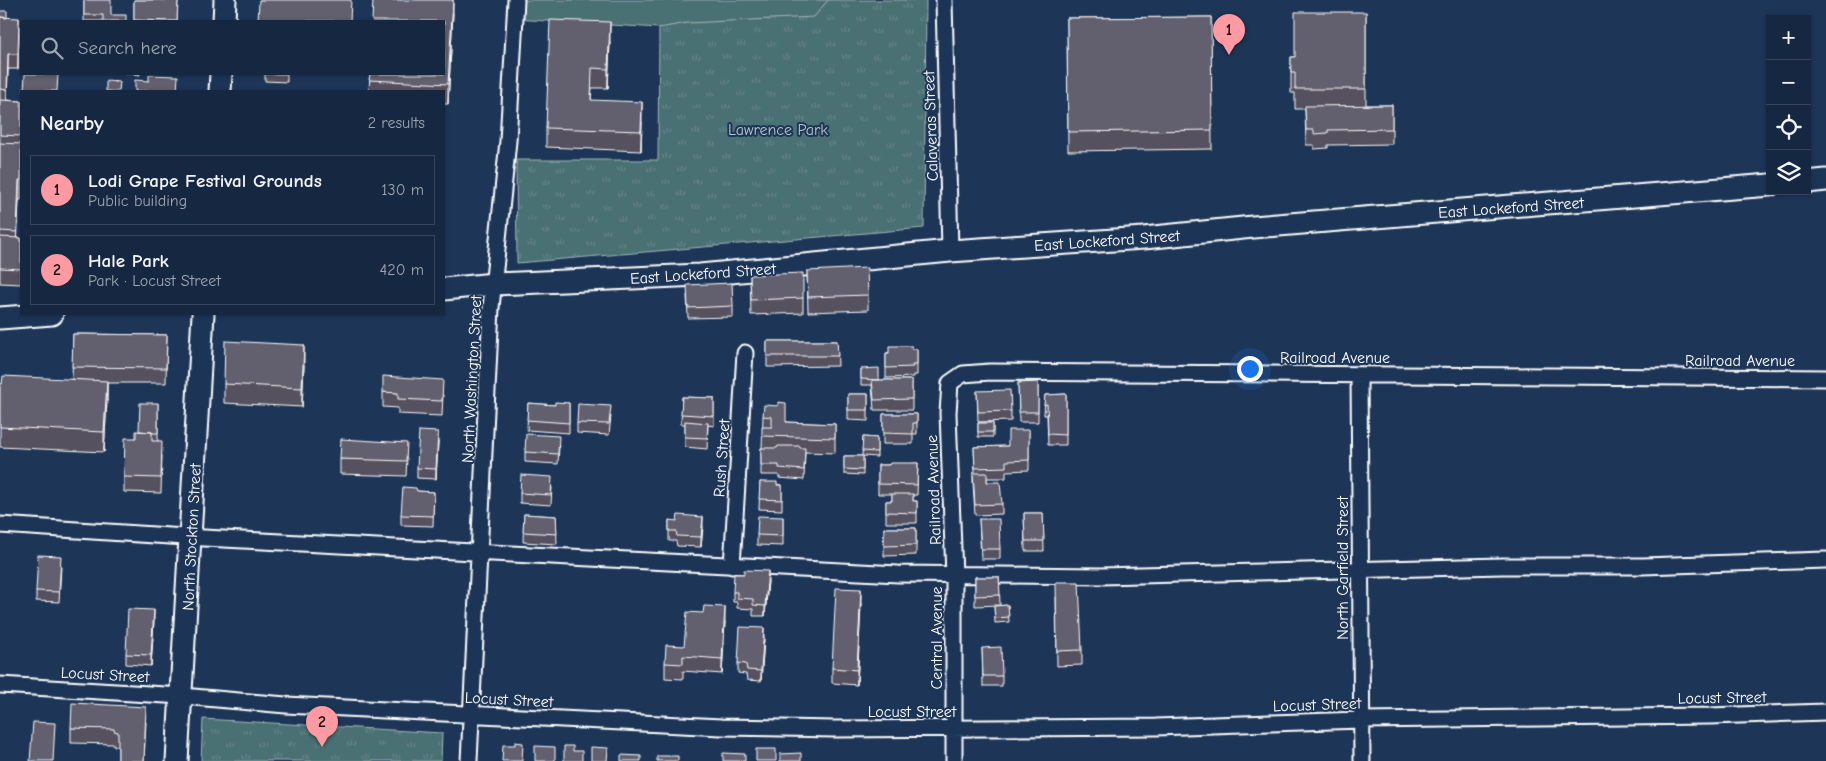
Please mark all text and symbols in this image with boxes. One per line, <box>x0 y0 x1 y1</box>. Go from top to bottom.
pin: 1 <box>1213 14 1245 55</box>
map controls <box>1766 15 1811 195</box>
button: + <box>1766 15 1811 60</box>
search box <box>20 20 445 75</box>
icon: search <box>38 34 66 62</box>
text: Search here <box>78 37 177 59</box>
button: − <box>1766 60 1811 105</box>
street label: Calaveras Street <box>920 70 942 182</box>
button: locate <box>1766 105 1811 150</box>
text: Nearby <box>40 111 104 135</box>
text: 2 results <box>368 114 425 132</box>
park label: Lawrence Park <box>728 121 828 139</box>
button: layers <box>1766 150 1811 195</box>
text: Lodi Grape Festival Grounds <box>88 170 322 192</box>
text: 1 <box>54 181 60 199</box>
text: 130 m <box>381 181 424 199</box>
text: Public building <box>88 192 187 210</box>
street label: East Lockeford Street <box>1438 194 1585 222</box>
street label: East Lockeford Street <box>1034 227 1181 255</box>
text: Hale Park <box>88 250 169 272</box>
street label: East Lockeford Street <box>630 260 777 288</box>
text: 2 <box>53 261 61 279</box>
text: 420 m <box>380 261 424 279</box>
text: Park · Locust Street <box>88 272 221 290</box>
street label: North Washington Street <box>459 294 485 463</box>
street label: Railroad Avenue <box>1280 349 1390 367</box>
street label: Railroad Avenue <box>1685 352 1795 370</box>
your location <box>1237 356 1263 382</box>
street label: Rush Street <box>710 418 734 498</box>
street label: Railroad Avenue <box>923 435 945 545</box>
street label: North Stockton Street <box>179 462 205 611</box>
street label: North Garfield Street <box>1334 496 1352 640</box>
street label: Central Avenue <box>928 586 946 690</box>
street label: Locust Street <box>60 664 150 686</box>
street label: Locust Street <box>1677 688 1767 708</box>
street label: Locust Street <box>464 689 554 711</box>
street label: Locust Street <box>1272 694 1362 716</box>
street label: Locust Street <box>868 703 957 721</box>
pin: 2 <box>306 706 338 747</box>

